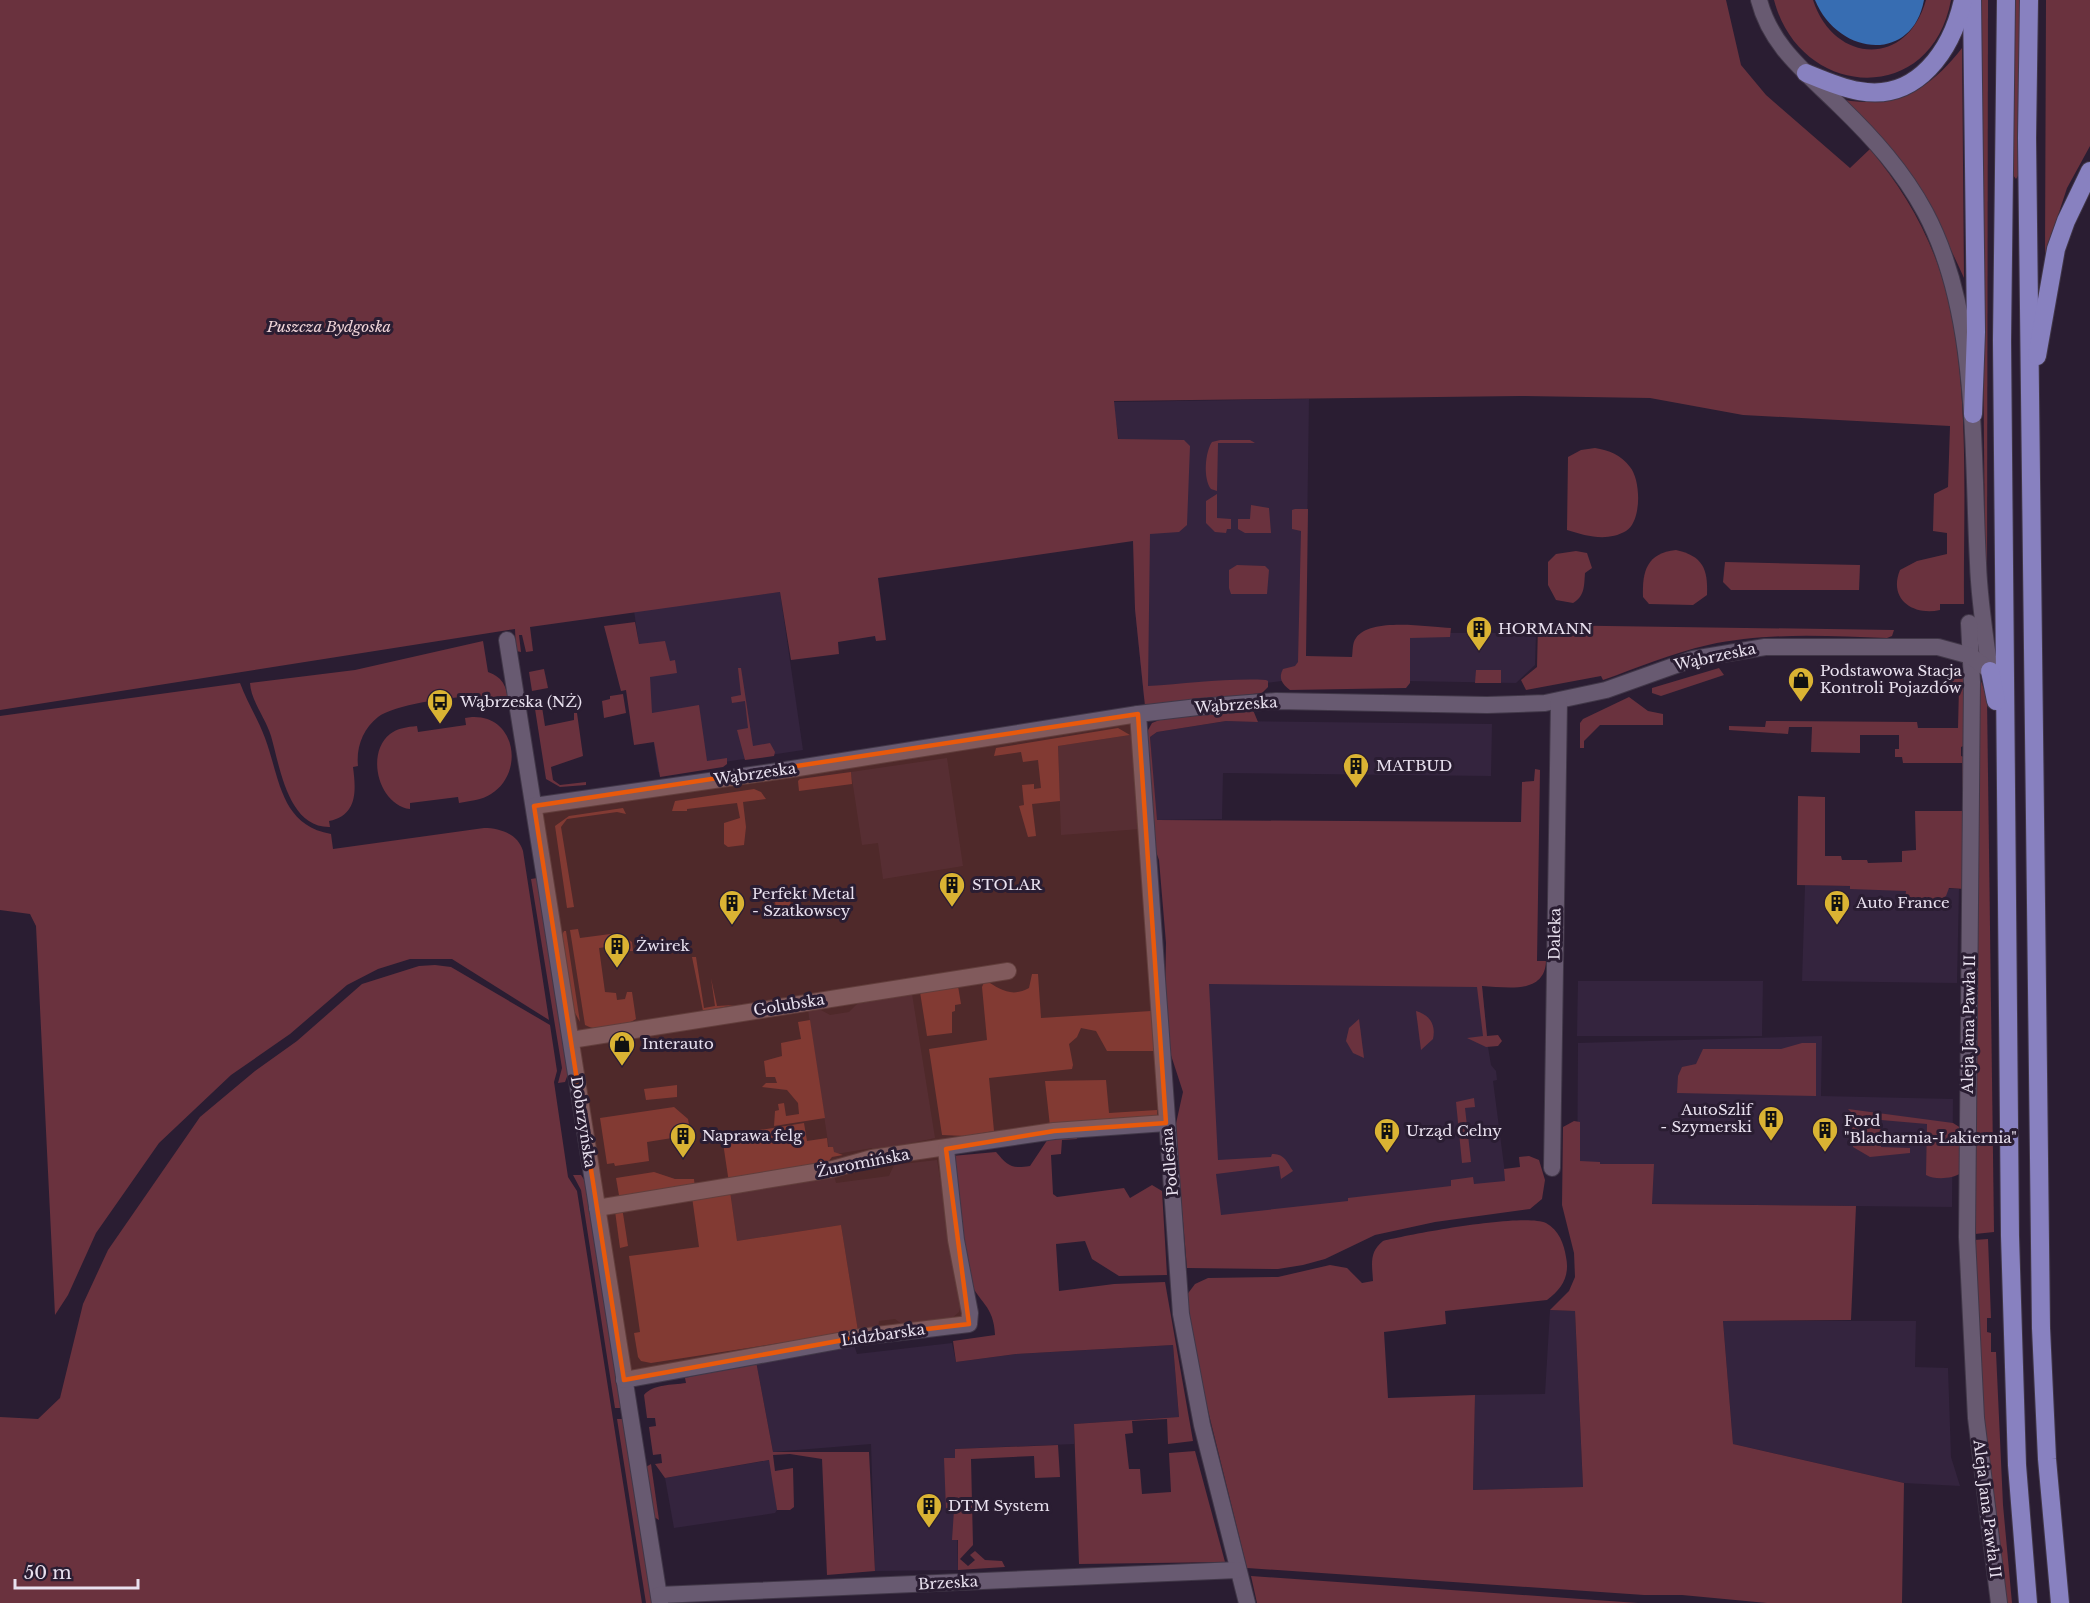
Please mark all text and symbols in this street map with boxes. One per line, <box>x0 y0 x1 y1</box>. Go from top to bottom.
park label: Puszcza Bydgoska <box>266 317 391 336</box>
building icon: HORMANN <box>1464 614 1494 652</box>
place label: HORMANN <box>1498 619 1592 638</box>
street label: Wąbrzeska <box>1671 638 1758 675</box>
place label: Podstawowa Stacja Kontroli Pojazdów <box>1820 661 1963 697</box>
shop icon: Podstawowa Stacja Kontroli Pojazdów <box>1786 665 1816 703</box>
bus stop icon: Wąbrzeska (NŻ) <box>425 687 455 725</box>
place label: Wąbrzeska (NŻ) <box>459 692 582 711</box>
street label: Wąbrzeska <box>1193 692 1279 717</box>
building icon: MATBUD <box>1341 751 1371 789</box>
place label: MATBUD <box>1376 756 1452 775</box>
street label: Wąbrzeska <box>712 758 798 789</box>
building icon: STOLAR <box>937 870 967 908</box>
place label: STOLAR <box>972 875 1043 894</box>
place label: Perfekt Metal - Szatkowscy <box>752 884 855 920</box>
building icon: Perfekt Metal - Szatkowscy <box>717 888 747 926</box>
building icon: Auto France <box>1822 888 1852 926</box>
place label: Auto France <box>1855 893 1950 912</box>
street label: Daleka <box>1545 907 1564 960</box>
building icon: Żwirek <box>602 931 632 969</box>
place label: Żwirek <box>636 936 690 955</box>
street label: Aleja Jana Pawła II <box>1958 954 1979 1095</box>
street label: Golubska <box>752 989 827 1020</box>
shop icon: Interauto <box>607 1029 637 1067</box>
place label: Interauto <box>642 1034 714 1053</box>
street label: Dobrzyńska <box>567 1075 600 1170</box>
place label: AutoSzlif - Szymerski <box>1660 1100 1754 1136</box>
building icon: AutoSzlif - Szymerski <box>1756 1104 1786 1142</box>
place label: Ford "Blacharnia-Lakiernia" <box>1844 1111 2017 1147</box>
building icon: Ford "Blacharnia-Lakiernia" <box>1810 1115 1840 1153</box>
building icon: Urząd Celny <box>1372 1116 1402 1154</box>
building icon: Naprawa felg <box>668 1121 698 1159</box>
place label: Urząd Celny <box>1406 1121 1502 1140</box>
place label: Naprawa felg <box>702 1126 803 1145</box>
street label: Podleśna <box>1157 1126 1182 1197</box>
street label: Żuromińska <box>815 1144 912 1181</box>
street label: Lidzbarska <box>840 1319 927 1350</box>
street label: Aleja Jana Pawła II <box>1969 1438 2005 1579</box>
building icon: DTM System <box>914 1491 944 1529</box>
place label: DTM System <box>948 1496 1050 1515</box>
scale bar <box>15 1552 138 1590</box>
text: 50 m <box>24 1562 72 1584</box>
street label: Brzeska <box>918 1571 979 1594</box>

